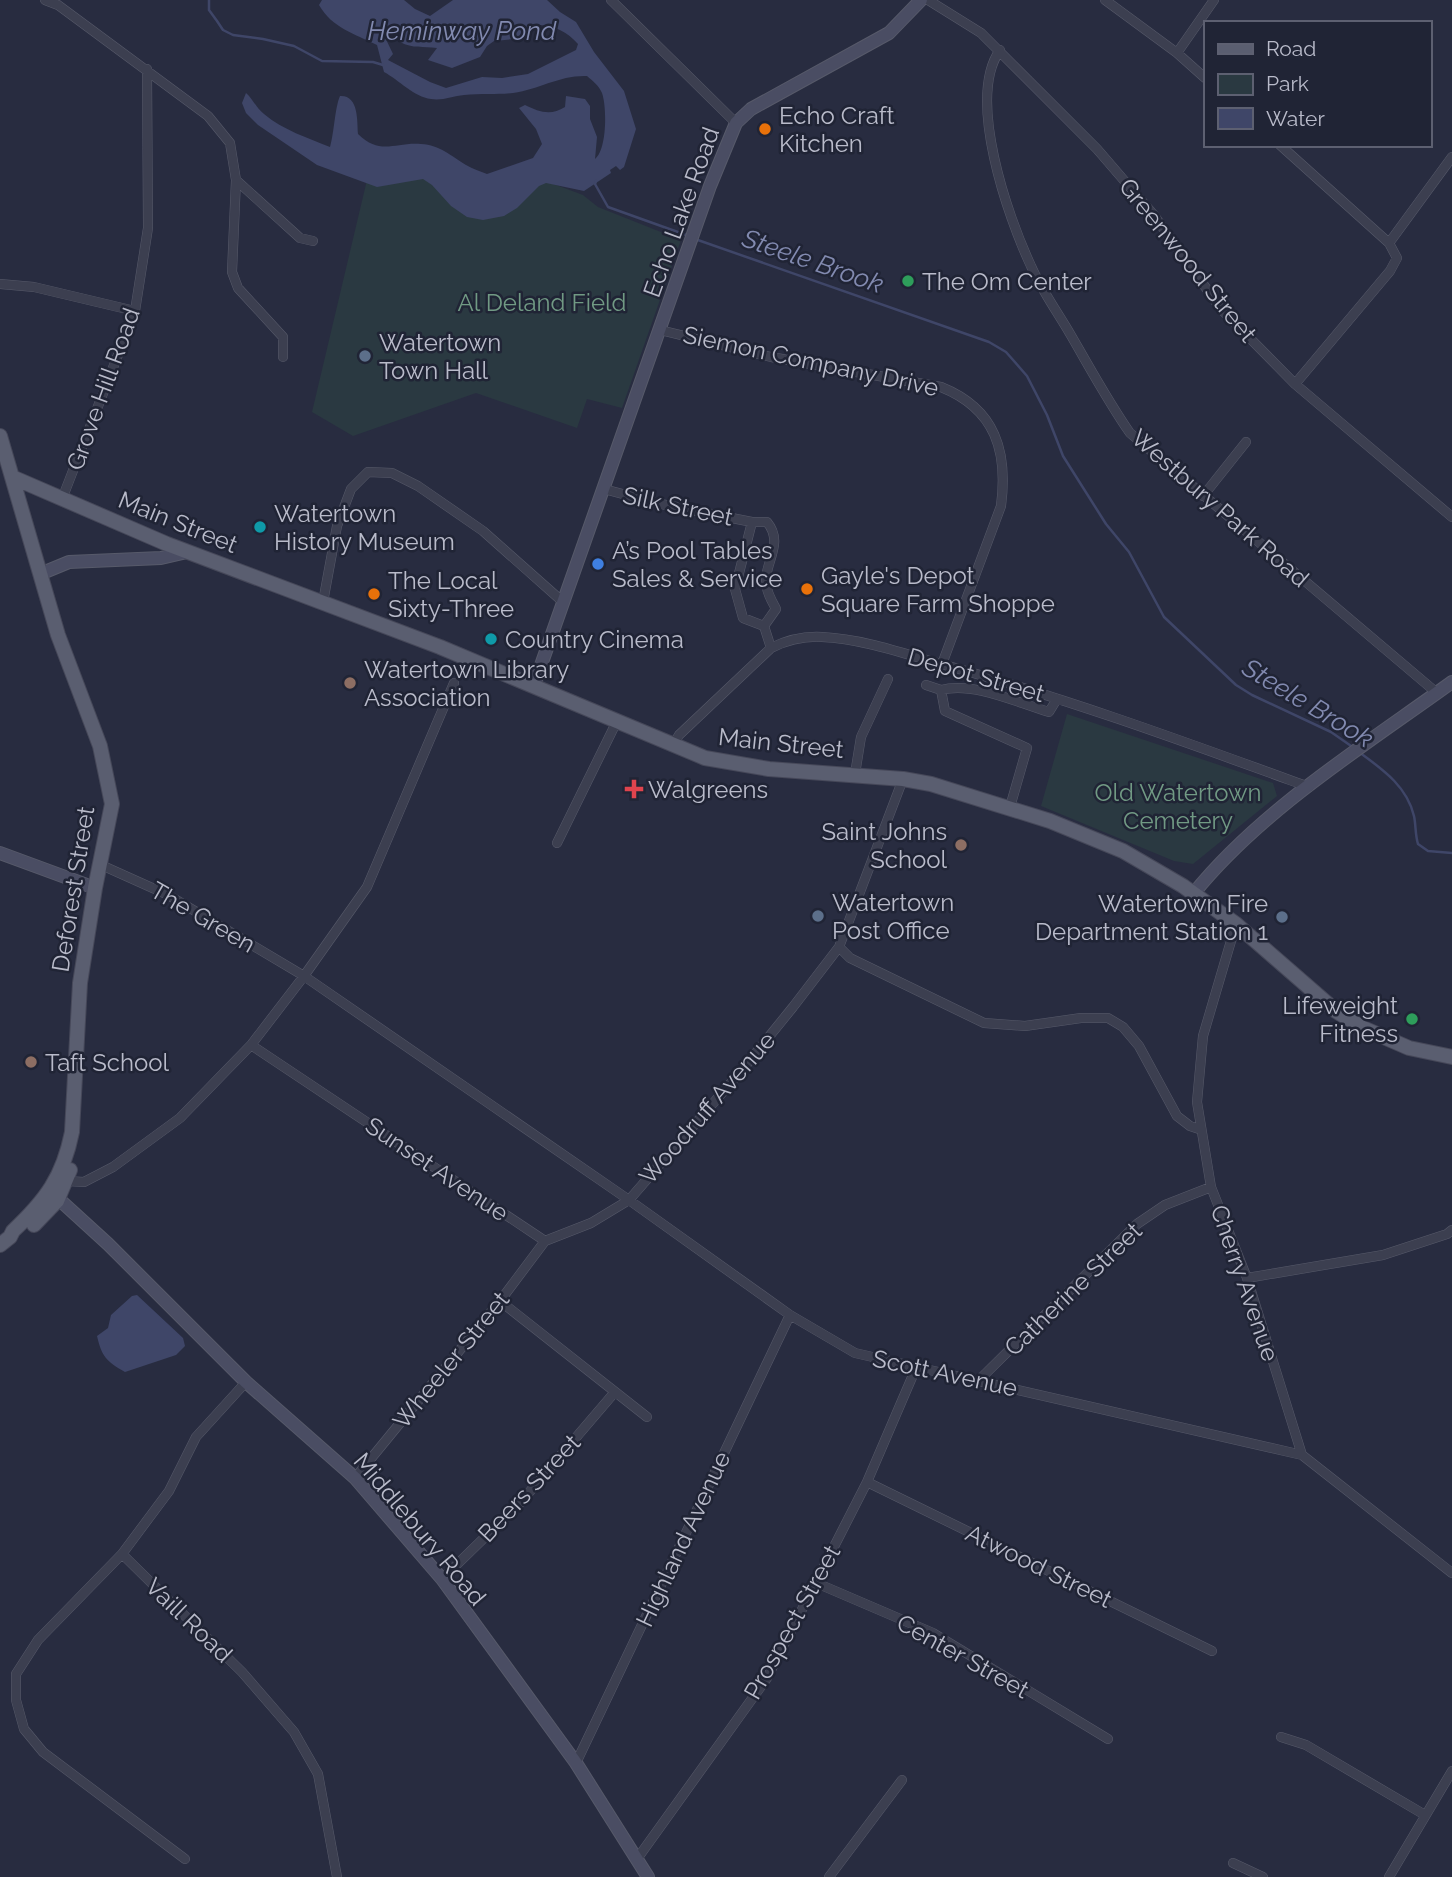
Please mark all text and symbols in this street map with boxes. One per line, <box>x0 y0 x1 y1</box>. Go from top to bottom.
water label: Heminway Pond <box>368 16 557 46</box>
legend <box>1204 21 1431 147</box>
text: Road <box>1266 36 1316 61</box>
text: Park <box>1266 71 1309 96</box>
place label: Echo Craft Kitchen <box>779 101 895 158</box>
text: Water <box>1266 106 1325 131</box>
marker: Echo Craft Kitchen <box>757 121 773 137</box>
street label: Echo Lake Road <box>637 123 725 301</box>
street label: Greenwood Street <box>1113 172 1263 348</box>
water label: Steele Brook <box>738 223 887 299</box>
place label: The Om Center <box>922 267 1092 296</box>
marker: The Om Center <box>900 273 916 289</box>
park label: Al Deland Field <box>458 288 626 317</box>
street label: Grove Hill Road <box>60 304 146 474</box>
street label: Siemon Company Drive <box>681 320 941 402</box>
place label: Watertown Town Hall <box>379 328 501 385</box>
marker: Watertown Town Hall <box>357 348 373 364</box>
street label: Westbury Park Road <box>1125 423 1315 593</box>
street label: Silk Street <box>620 480 736 532</box>
street label: Main Street <box>114 485 242 559</box>
place label: Watertown History Museum <box>274 499 455 556</box>
marker: Watertown History Museum <box>252 519 268 535</box>
place label: A’s Pool Tables Sales & Service <box>612 536 782 593</box>
marker: A’s Pool Tables Sales & Service <box>590 556 606 572</box>
place label: Gayle's Depot Square Farm Shoppe <box>821 561 1055 618</box>
place label: The Local Sixty-Three <box>388 566 514 623</box>
marker: Gayle's Depot Square Farm Shoppe <box>799 581 815 597</box>
marker: The Local Sixty-Three <box>366 586 382 602</box>
place label: Country Cinema <box>505 625 684 654</box>
marker: Country Cinema <box>483 631 499 647</box>
street label: Depot Street <box>904 642 1048 708</box>
water label: Steele Brook <box>1236 652 1379 754</box>
place label: Watertown Library Association <box>364 655 569 712</box>
marker: Watertown Library Association <box>342 675 358 691</box>
street label: Main Street <box>717 722 845 764</box>
place label: Walgreens <box>648 775 768 804</box>
park label: Old Watertown Cemetery <box>1094 778 1262 835</box>
marker: Walgreens <box>626 781 642 797</box>
street label: Deforest Street <box>46 804 100 974</box>
place label: Saint Johns School <box>822 817 947 874</box>
marker: Saint Johns School <box>953 837 969 853</box>
street label: The Green <box>145 875 261 959</box>
place label: Watertown Post Office <box>832 888 954 945</box>
place label: Watertown Fire Department Station 1 <box>1035 889 1268 946</box>
marker: Watertown Post Office <box>810 908 826 924</box>
marker: Watertown Fire Department Station 1 <box>1274 909 1290 925</box>
place label: Lifeweight Fitness <box>1282 991 1398 1048</box>
marker: Lifeweight Fitness <box>1404 1011 1420 1027</box>
street label: Woodruff Avenue <box>633 1026 781 1190</box>
place label: Taft School <box>45 1048 169 1077</box>
marker: Taft School <box>23 1054 39 1070</box>
street label: Sunset Avenue <box>360 1111 514 1227</box>
street label: Cherry Avenue <box>1205 1201 1285 1365</box>
street label: Catherine Street <box>998 1216 1148 1362</box>
street label: Wheeler Street <box>387 1285 515 1435</box>
street label: Scott Avenue <box>870 1343 1020 1403</box>
street label: Beers Street <box>472 1428 586 1548</box>
street label: Middlebury Road <box>348 1447 492 1611</box>
street label: Highland Avenue <box>630 1447 736 1631</box>
street label: Atwood Street <box>961 1518 1117 1614</box>
street label: Prospect Street <box>738 1540 846 1704</box>
street label: Vaill Road <box>140 1572 238 1668</box>
street label: Center Street <box>892 1608 1034 1704</box>

